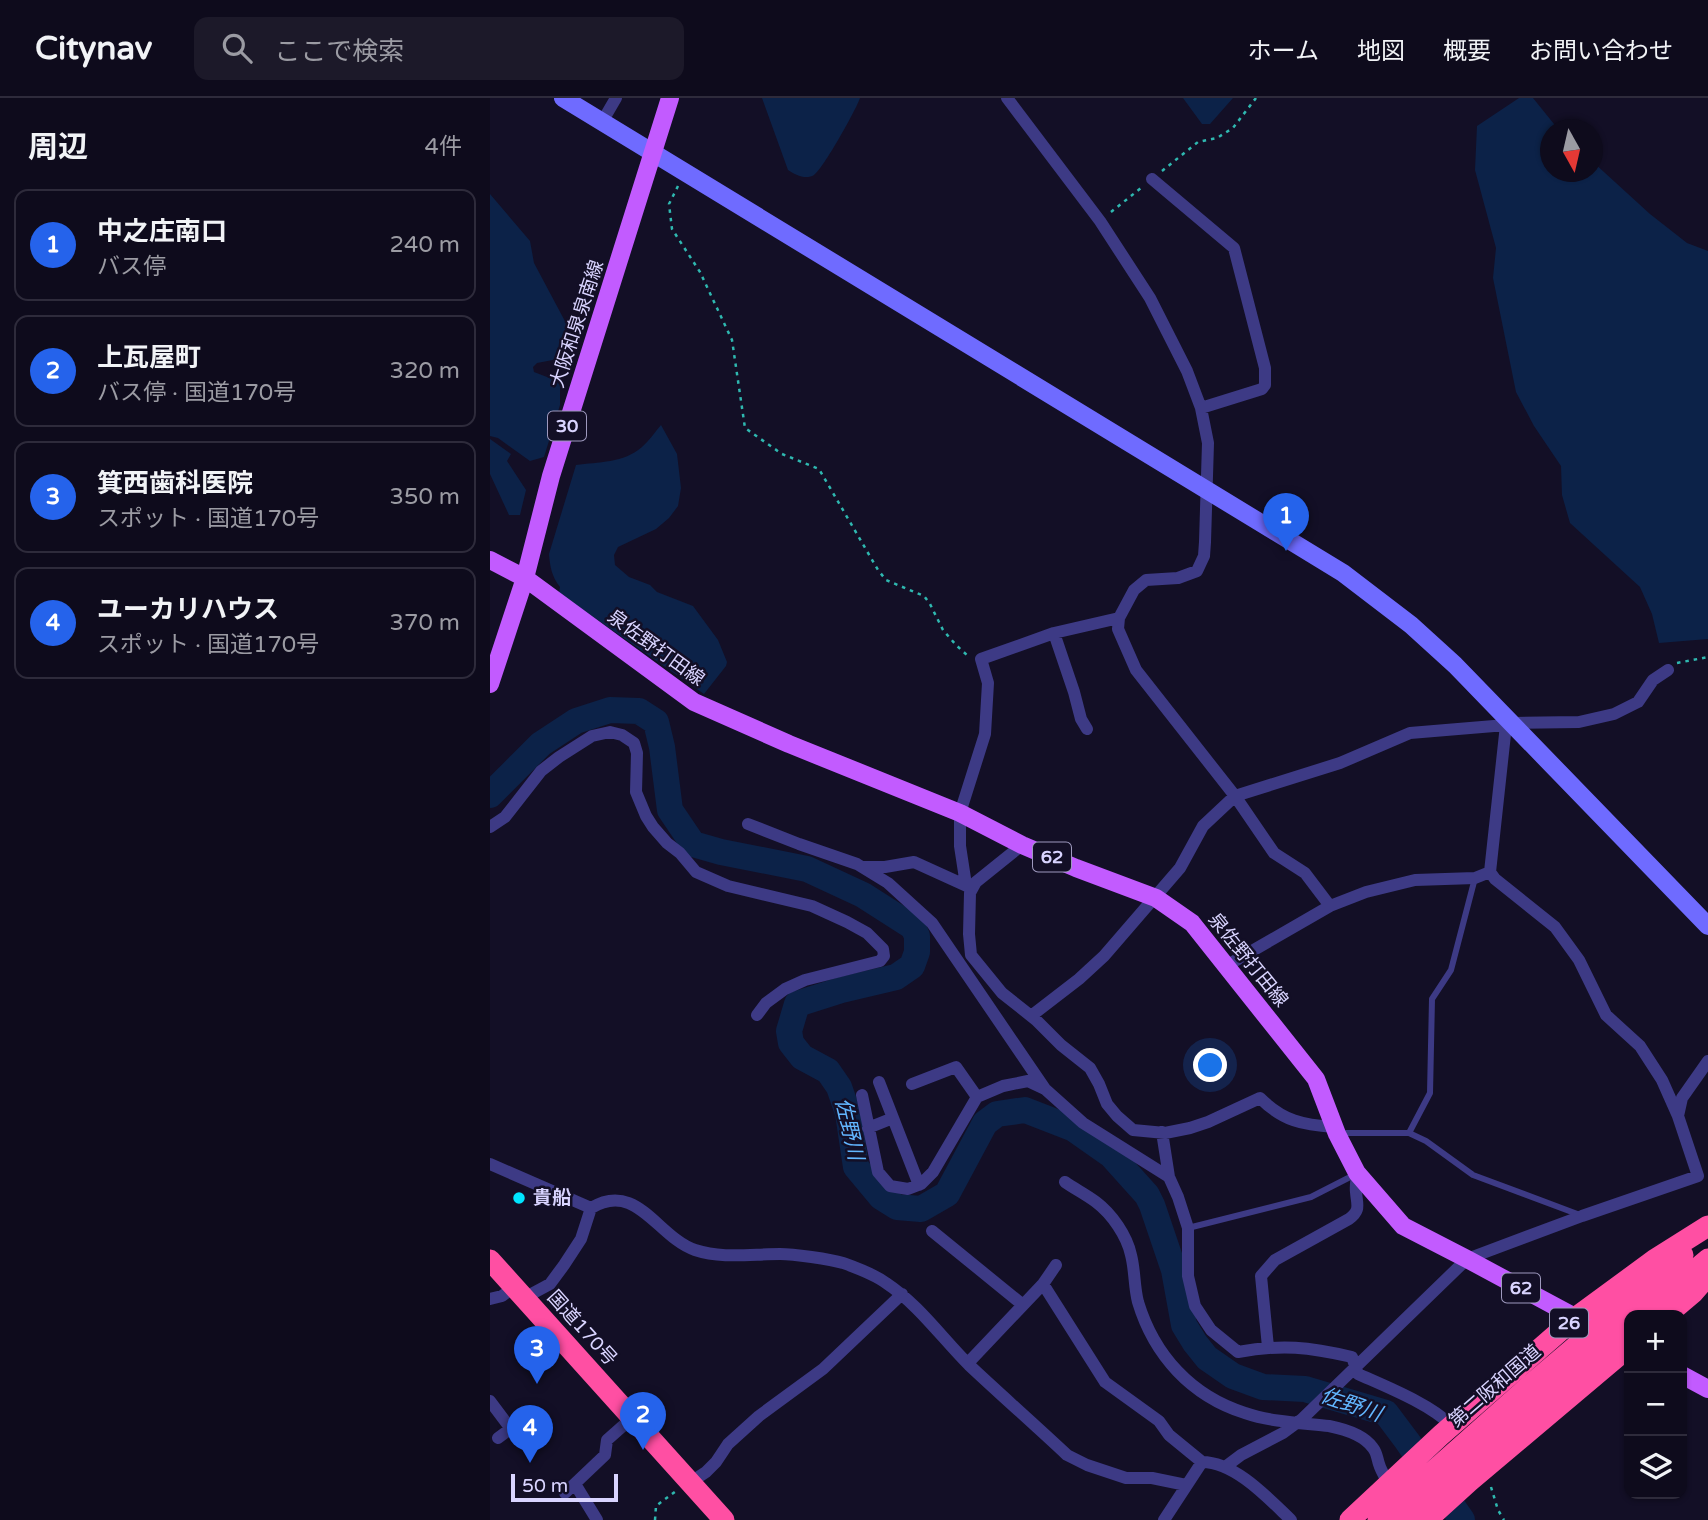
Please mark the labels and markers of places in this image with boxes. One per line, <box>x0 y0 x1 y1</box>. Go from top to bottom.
pin: 1 <box>1263 493 1309 551</box>
place label: 貴船 <box>533 1187 572 1209</box>
marker: 貴船 <box>511 1190 527 1206</box>
pin: 3 <box>514 1326 560 1384</box>
pin: 2 <box>620 1392 666 1450</box>
pin: 4 <box>507 1405 553 1463</box>

